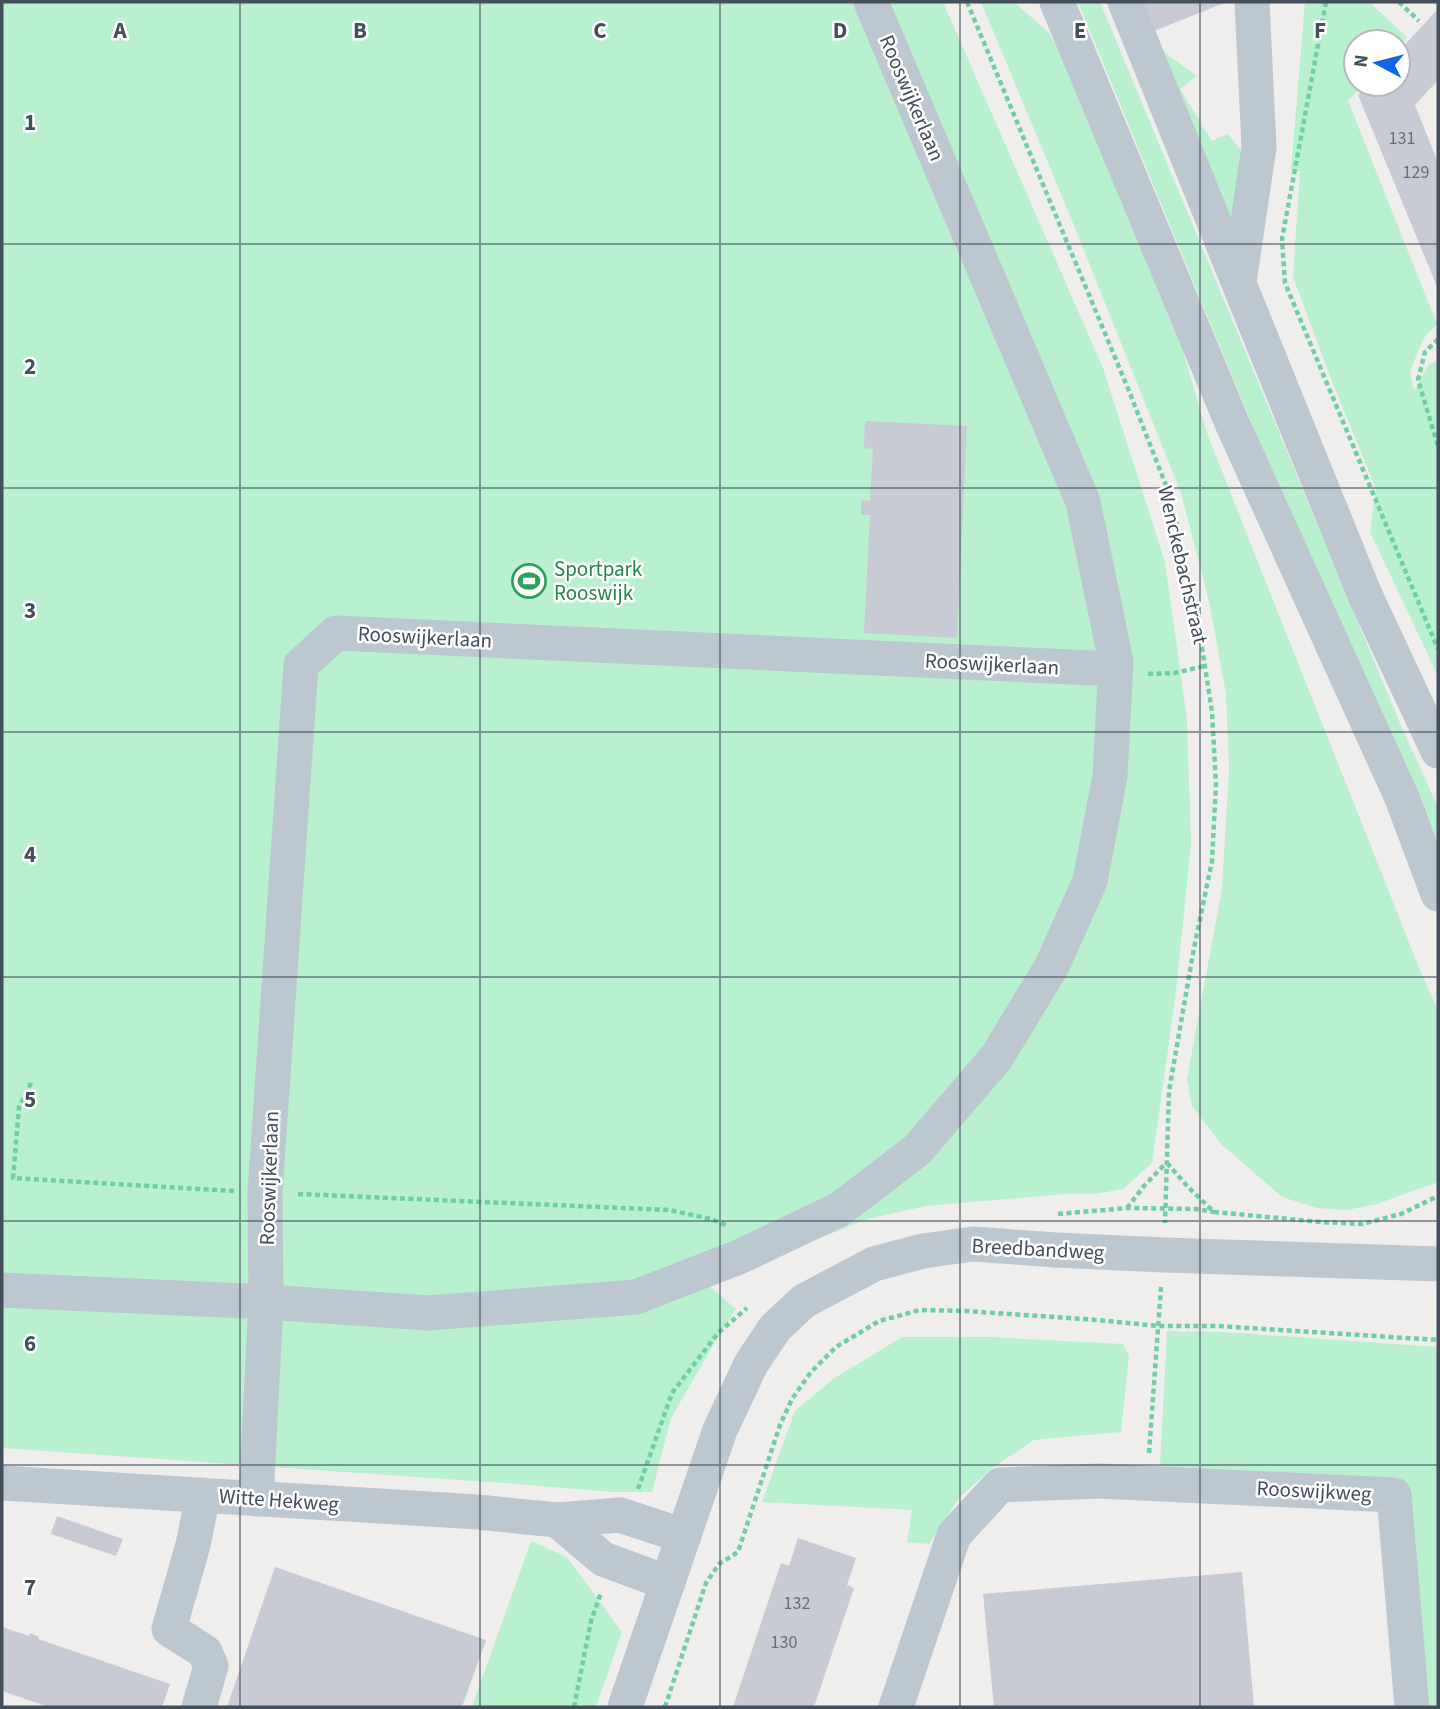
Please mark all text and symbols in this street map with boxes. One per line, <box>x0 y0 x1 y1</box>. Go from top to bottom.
text: A <box>112 14 127 47</box>
text: B <box>353 14 367 47</box>
text: C <box>593 14 607 47</box>
text: D <box>833 14 847 47</box>
text: E <box>1074 14 1086 47</box>
text: F <box>1314 14 1326 47</box>
north arrow <box>1342 28 1412 98</box>
street label: Rooswijkerlaan <box>872 30 952 166</box>
text: N <box>1347 53 1376 69</box>
text: 1 <box>24 106 36 139</box>
house number: 131 <box>1389 126 1415 151</box>
house number: 129 <box>1403 160 1429 185</box>
text: 2 <box>24 350 36 383</box>
street label: Wenckebachstraat <box>1150 483 1216 647</box>
place label: Sportpark Rooswijk <box>554 554 643 608</box>
sports icon: Sportpark Rooswijk <box>510 562 548 600</box>
text: 3 <box>24 594 36 627</box>
street label: Rooswijkerlaan <box>357 619 493 655</box>
street label: Rooswijkerlaan <box>924 646 1060 682</box>
text: 4 <box>24 838 36 871</box>
text: 5 <box>24 1083 36 1116</box>
street label: Rooswijkerlaan <box>252 1110 286 1246</box>
street label: Breedbandweg <box>971 1231 1105 1267</box>
text: 6 <box>24 1327 36 1360</box>
street label: Rooswijkweg <box>1256 1473 1373 1509</box>
street label: Witte Hekweg <box>218 1481 340 1519</box>
text: 7 <box>24 1571 36 1604</box>
house number: 132 <box>784 1591 810 1616</box>
house number: 130 <box>771 1630 797 1655</box>

